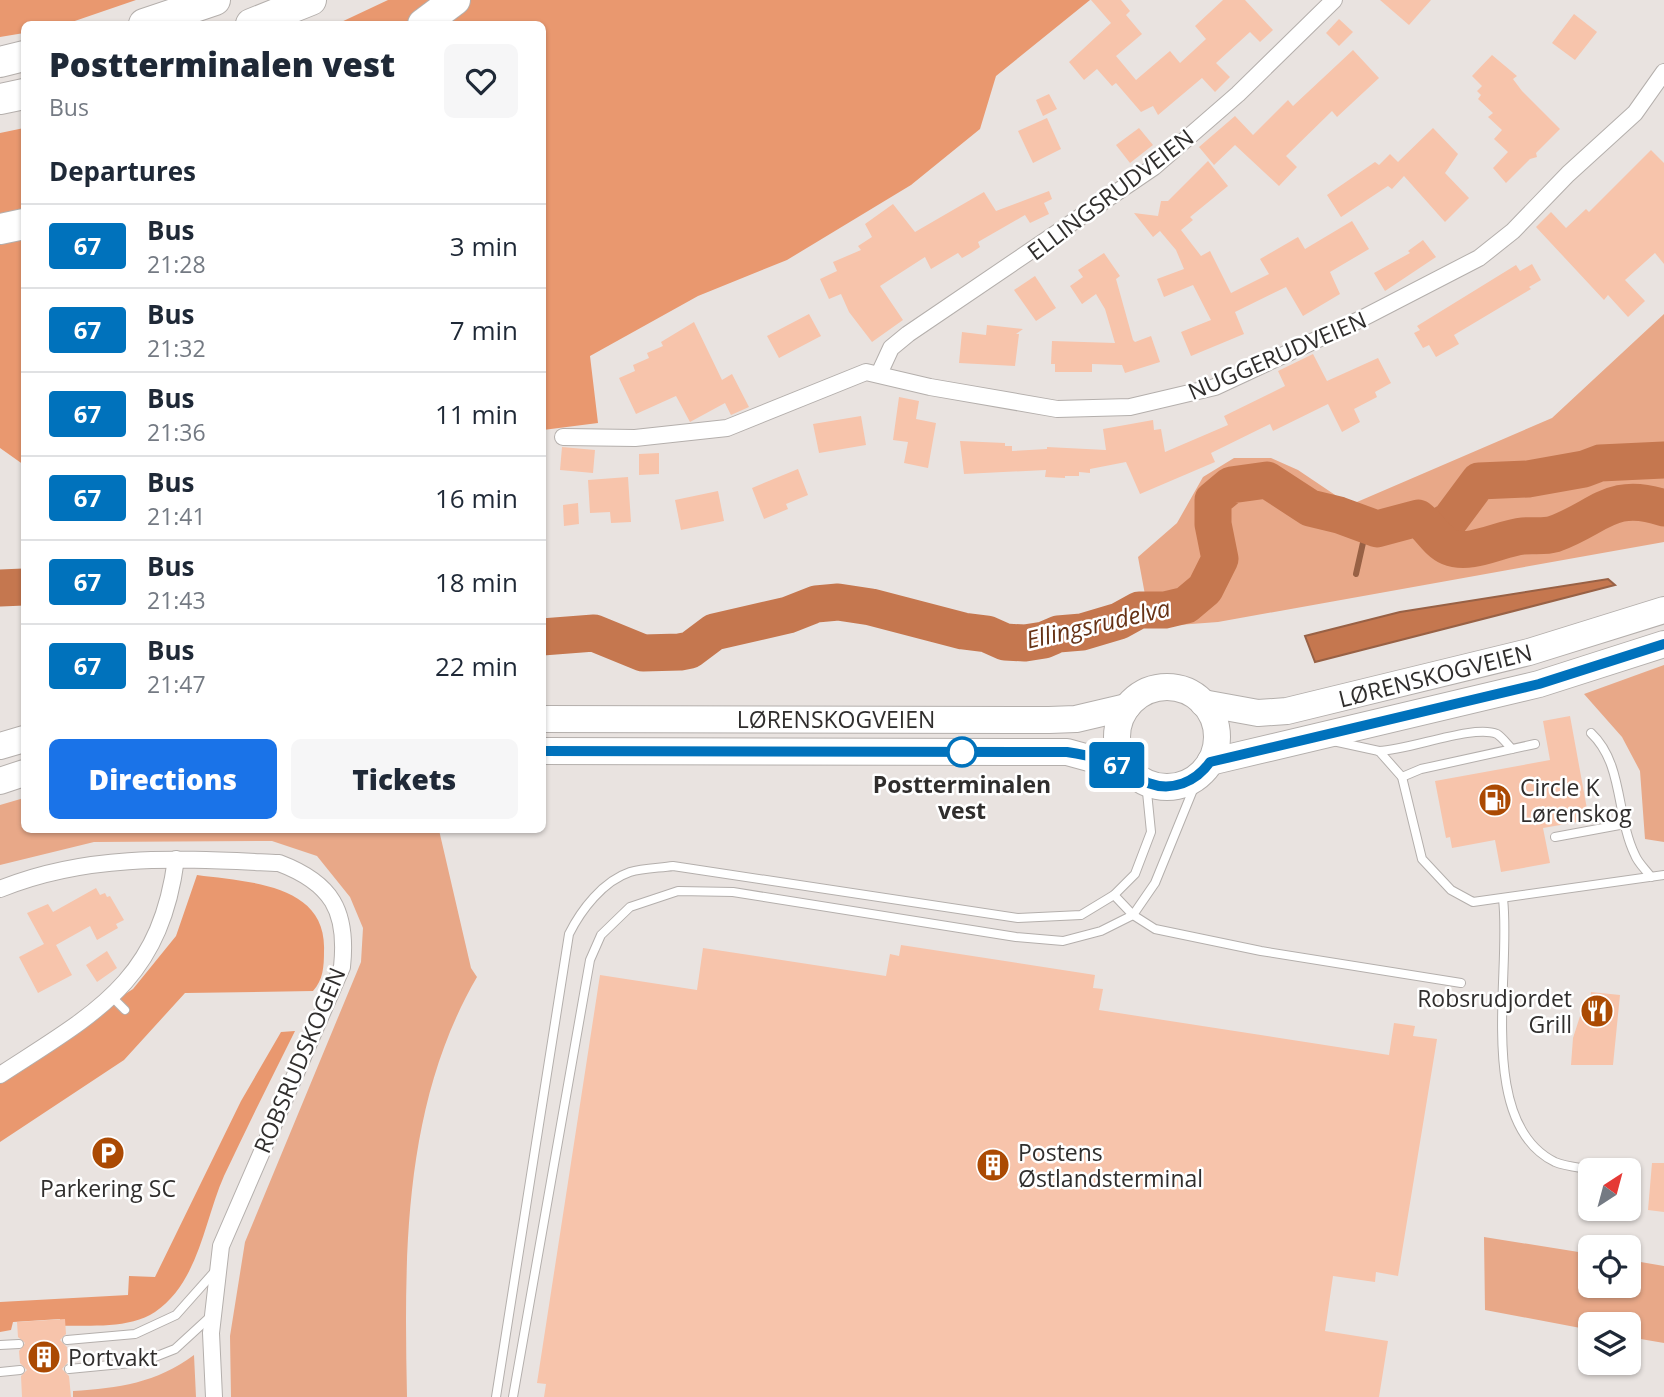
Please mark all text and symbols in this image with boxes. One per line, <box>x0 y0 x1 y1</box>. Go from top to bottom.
text: Postterminalen vest <box>49 42 395 87</box>
button: heart <box>444 44 518 118</box>
text: Bus <box>49 91 89 123</box>
street label: ELLINGSRUDVEIEN <box>1020 121 1200 267</box>
text: Departures <box>49 153 196 189</box>
text: Bus <box>147 212 194 248</box>
text: 3 min <box>450 228 518 264</box>
text: 67 <box>74 229 101 262</box>
text: 21:28 <box>147 248 206 280</box>
text: Bus <box>147 296 194 332</box>
street label: NUGGERUDVEIEN <box>1183 303 1371 407</box>
text: 7 min <box>450 312 518 348</box>
text: 67 <box>74 313 101 346</box>
text: 21:32 <box>147 332 206 364</box>
text: Bus <box>147 380 194 416</box>
text: 11 min <box>435 396 518 432</box>
text: 67 <box>74 397 101 430</box>
text: 21:36 <box>147 416 206 448</box>
text: Bus <box>147 464 194 500</box>
text: 16 min <box>435 480 518 516</box>
text: 67 <box>74 481 101 514</box>
text: 21:41 <box>147 500 206 532</box>
text: Bus <box>147 548 194 584</box>
text: 18 min <box>435 564 518 600</box>
text: 67 <box>74 565 101 598</box>
text: 21:43 <box>147 584 206 616</box>
water label: Ellingsrudelva <box>1023 590 1174 656</box>
text: Bus <box>147 632 194 668</box>
street label: LØRENSKOGVEIEN <box>1335 635 1535 715</box>
text: 22 min <box>435 648 518 684</box>
text: 67 <box>74 649 101 682</box>
text: 21:47 <box>147 668 206 700</box>
street label: LØRENSKOGVEIEN <box>737 703 935 735</box>
marker: Postterminalen vest <box>947 737 977 767</box>
button: Directions <box>49 739 277 819</box>
button: Tickets <box>291 739 518 819</box>
line badge: 67 <box>1086 742 1148 788</box>
text: 67 <box>1103 748 1131 781</box>
place label: Postterminalen vest <box>873 768 1051 826</box>
place label: Circle K Lørenskog <box>1520 771 1632 829</box>
fuel station icon: Circle K Lørenskog <box>1476 781 1514 819</box>
street label: ROBSRUDSKOGEN <box>245 962 353 1158</box>
place label: Robsrudjordet Grill <box>1417 982 1572 1040</box>
restaurant icon: Robsrudjordet Grill <box>1578 992 1616 1030</box>
parking icon: Parkering SC <box>89 1134 127 1172</box>
place label: Postens Østlandsterminal <box>1018 1136 1203 1194</box>
building icon: Postens Østlandsterminal <box>974 1146 1012 1184</box>
north arrow <box>1578 1158 1642 1222</box>
map controls <box>1578 1158 1641 1375</box>
place label: Parkering SC <box>40 1172 176 1204</box>
button: locate <box>1578 1235 1641 1298</box>
button: layers <box>1578 1312 1641 1375</box>
building icon: Portvakt <box>25 1338 63 1376</box>
place label: Portvakt <box>68 1341 158 1373</box>

